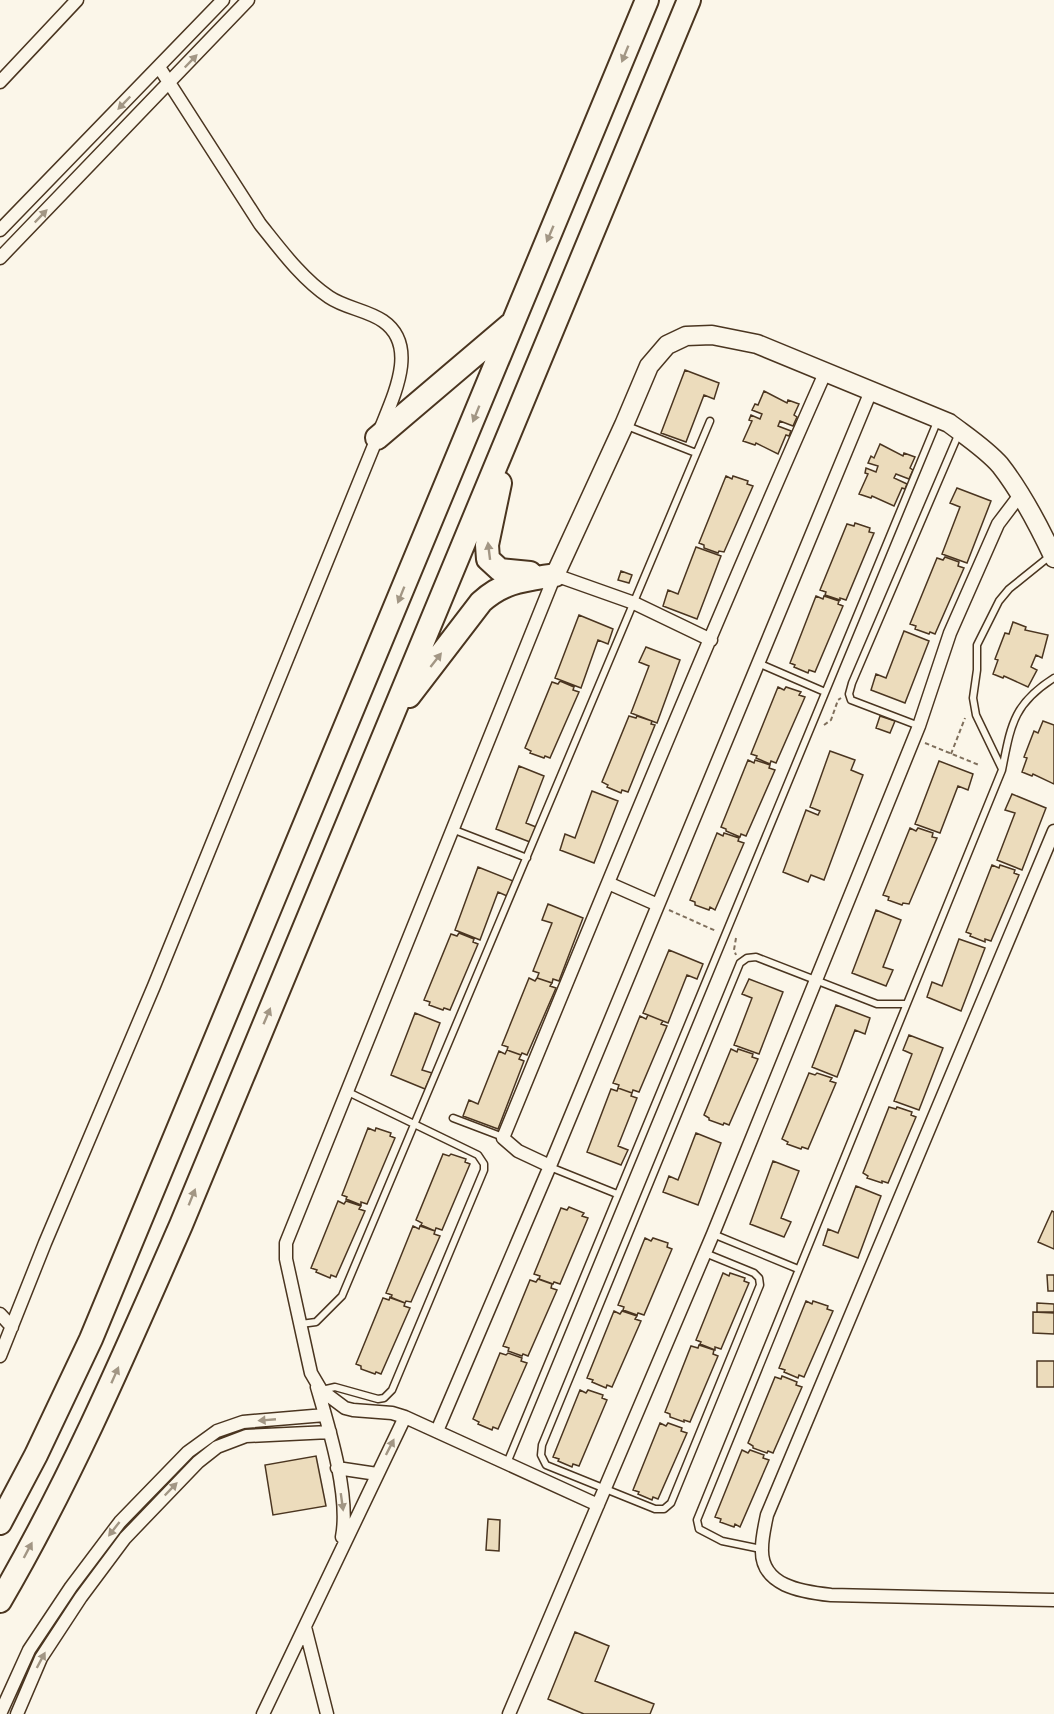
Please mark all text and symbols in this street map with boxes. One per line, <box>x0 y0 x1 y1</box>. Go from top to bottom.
one-way arrow <box>620 45 629 63</box>
one-way arrow <box>184 53 198 68</box>
one-way arrow <box>117 95 131 109</box>
one-way arrow <box>33 210 47 224</box>
one-way arrow <box>545 225 554 243</box>
one-way arrow <box>471 406 481 424</box>
one-way arrow <box>484 541 494 560</box>
one-way arrow <box>396 586 406 604</box>
one-way arrow <box>430 652 442 667</box>
one-way arrow <box>262 1007 272 1025</box>
one-way arrow <box>187 1187 197 1205</box>
one-way arrow <box>110 1367 119 1384</box>
one-way arrow <box>258 1415 277 1424</box>
one-way arrow <box>386 1438 395 1455</box>
one-way arrow <box>164 1483 178 1497</box>
one-way arrow <box>337 1493 347 1512</box>
one-way arrow <box>109 1522 121 1537</box>
one-way arrow <box>23 1542 33 1559</box>
one-way arrow <box>36 1652 46 1669</box>

